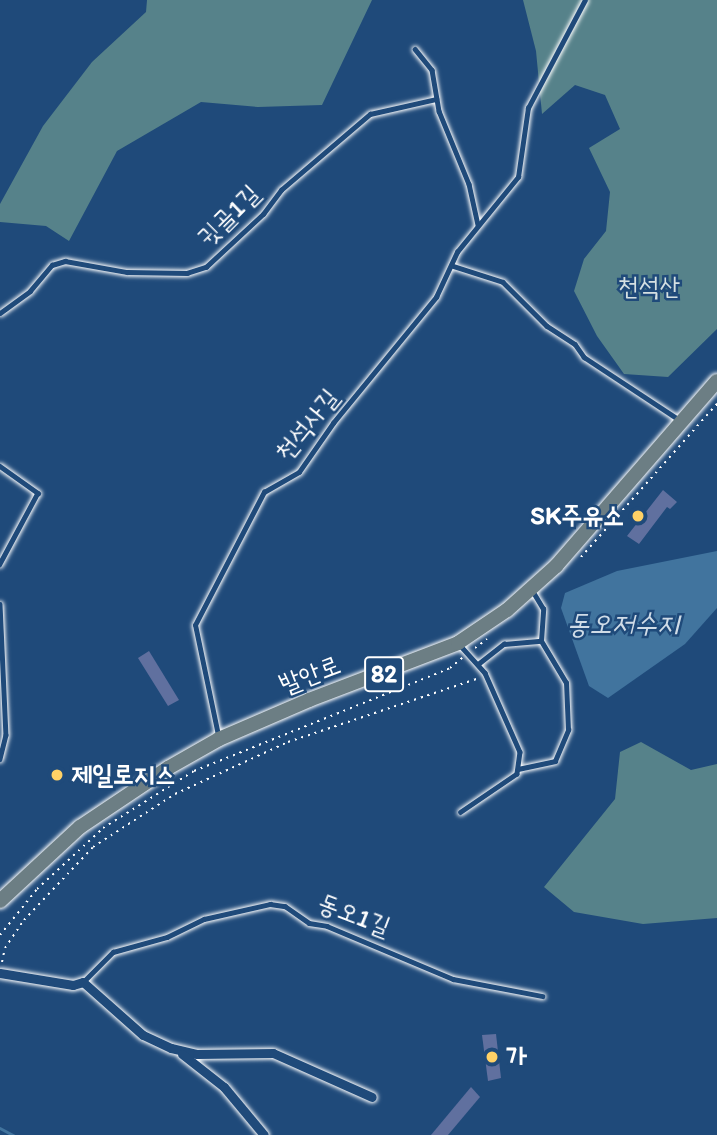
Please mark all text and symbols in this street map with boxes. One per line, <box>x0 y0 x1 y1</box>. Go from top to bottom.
street label: 귓골1길 <box>192 179 266 253</box>
park label: 천석산 <box>618 271 680 303</box>
street label: 천석사길 <box>269 383 345 467</box>
place label: SK주유소 <box>530 500 624 532</box>
marker: SK주유소 <box>630 508 646 524</box>
water label: 동오저수지 <box>567 606 679 640</box>
street label: 발안로 <box>275 649 345 701</box>
road number: 82 <box>363 654 405 694</box>
place label: 제일로지스 <box>71 759 176 791</box>
marker: 제일로지스 <box>49 767 65 783</box>
street label: 동오1길 <box>313 887 395 943</box>
place label: 가 <box>506 1041 527 1073</box>
marker: 가 <box>484 1049 500 1065</box>

